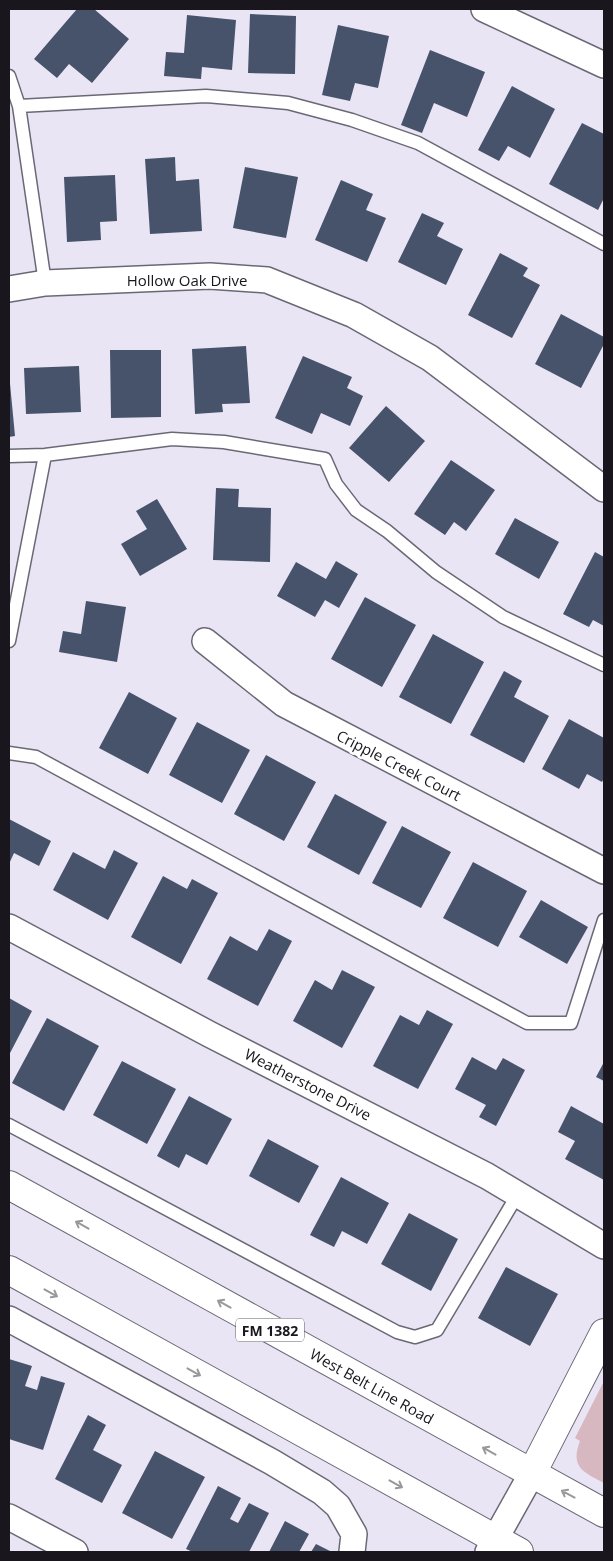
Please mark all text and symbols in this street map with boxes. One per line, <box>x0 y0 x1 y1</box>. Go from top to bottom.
street label: Hollow Oak Drive <box>127 270 247 290</box>
street label: Cripple Creek Court <box>333 725 465 805</box>
street label: Weatherstone Drive <box>241 1043 375 1125</box>
one-way arrow <box>75 1220 90 1230</box>
one-way arrow <box>44 1289 58 1299</box>
one-way arrow <box>217 1299 232 1309</box>
road number: FM 1382 <box>236 1318 304 1342</box>
street label: West Belt Line Road <box>306 1344 438 1428</box>
one-way arrow <box>186 1367 201 1377</box>
one-way arrow <box>481 1446 496 1456</box>
one-way arrow <box>388 1480 403 1489</box>
one-way arrow <box>560 1489 575 1499</box>

